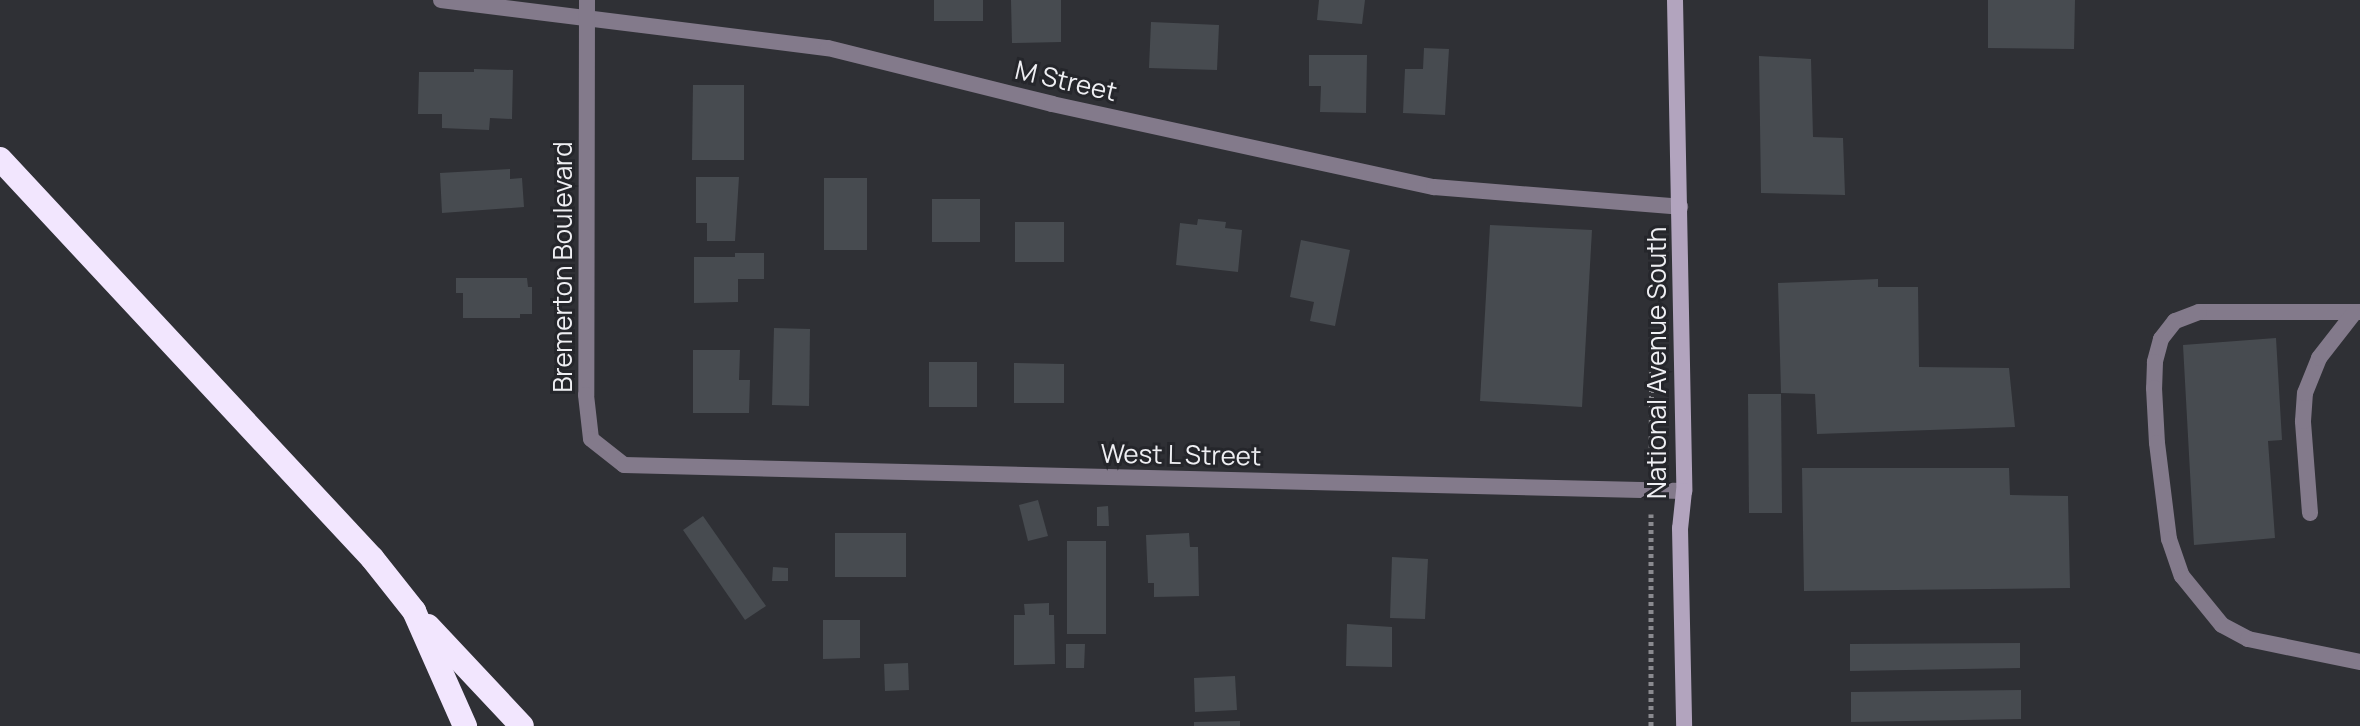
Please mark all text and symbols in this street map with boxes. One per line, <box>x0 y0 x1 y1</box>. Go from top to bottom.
street label: M Street <box>1012 54 1120 108</box>
street label: Bremerton Boulevard <box>547 141 579 393</box>
street label: National Avenue South <box>1641 227 1673 499</box>
street label: West L Street <box>1100 438 1262 472</box>

